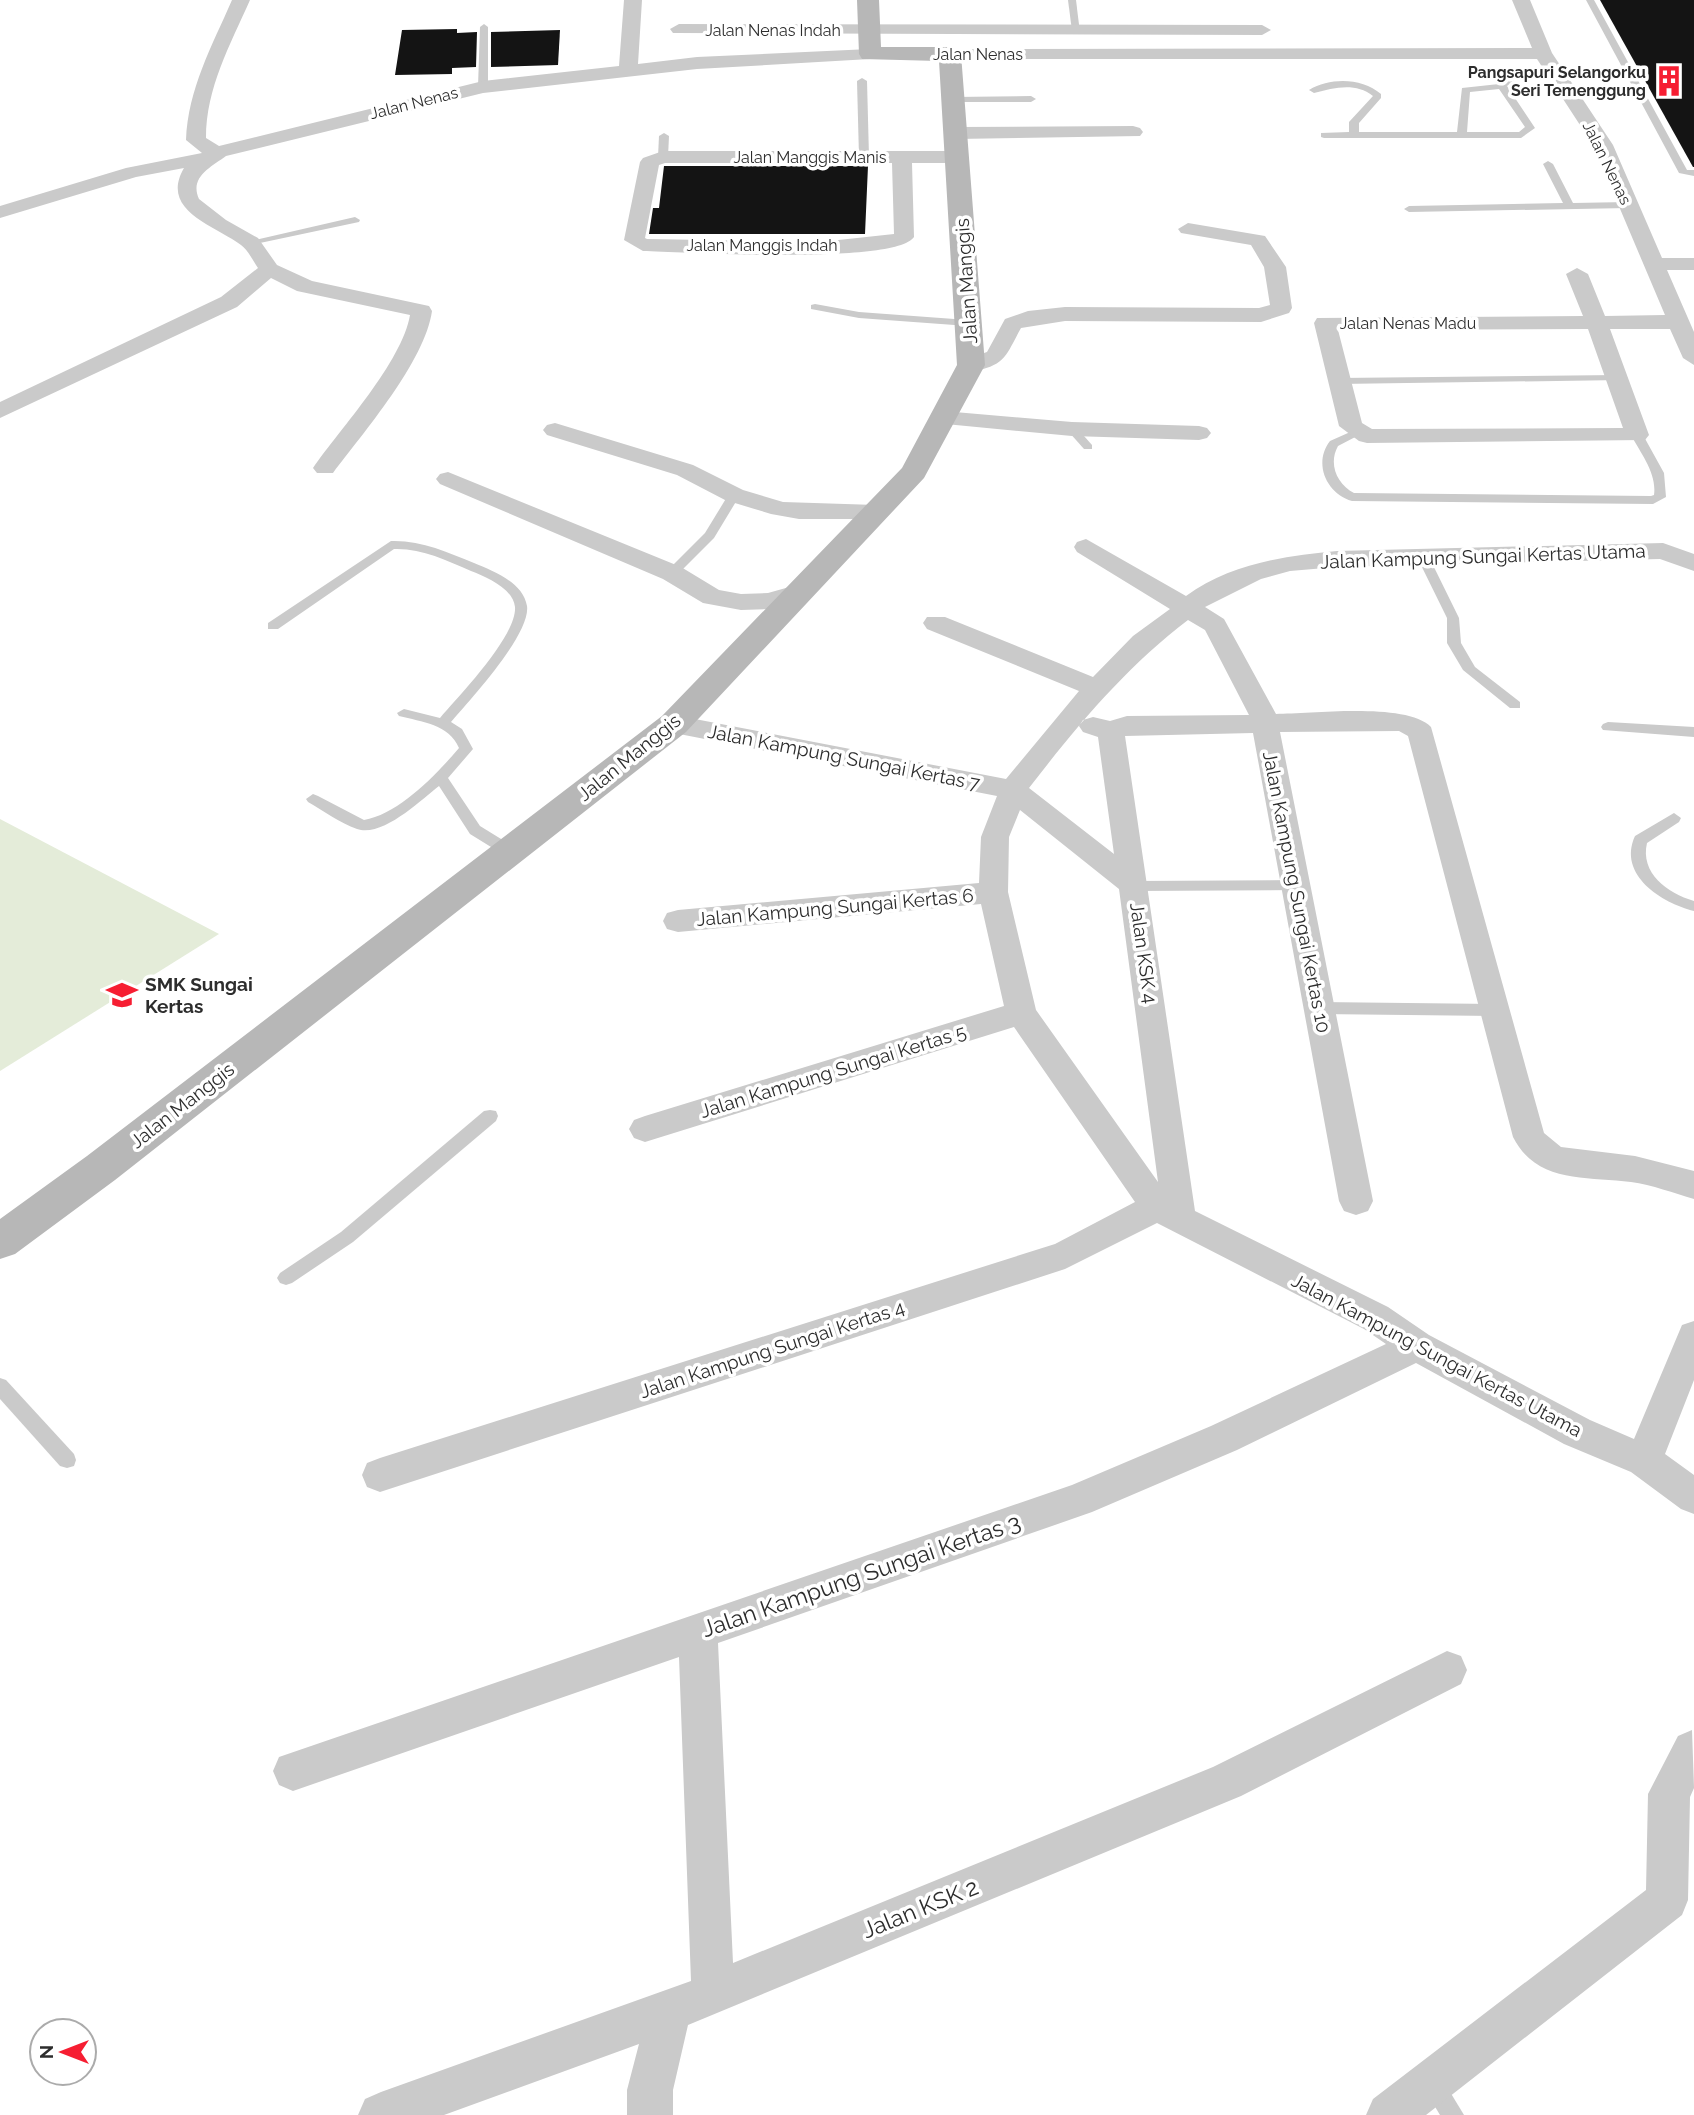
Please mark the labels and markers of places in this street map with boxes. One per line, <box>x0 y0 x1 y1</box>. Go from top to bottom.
place label: Pangsapuri Selangorku Seri Temenggung <box>1468 63 1646 100</box>
building icon: Pangsapuri Selangorku Seri Temenggung <box>1652 64 1686 98</box>
place label: SMK Sungai Kertas <box>145 973 253 1017</box>
school or university icon: SMK Sungai Kertas <box>105 978 139 1012</box>

